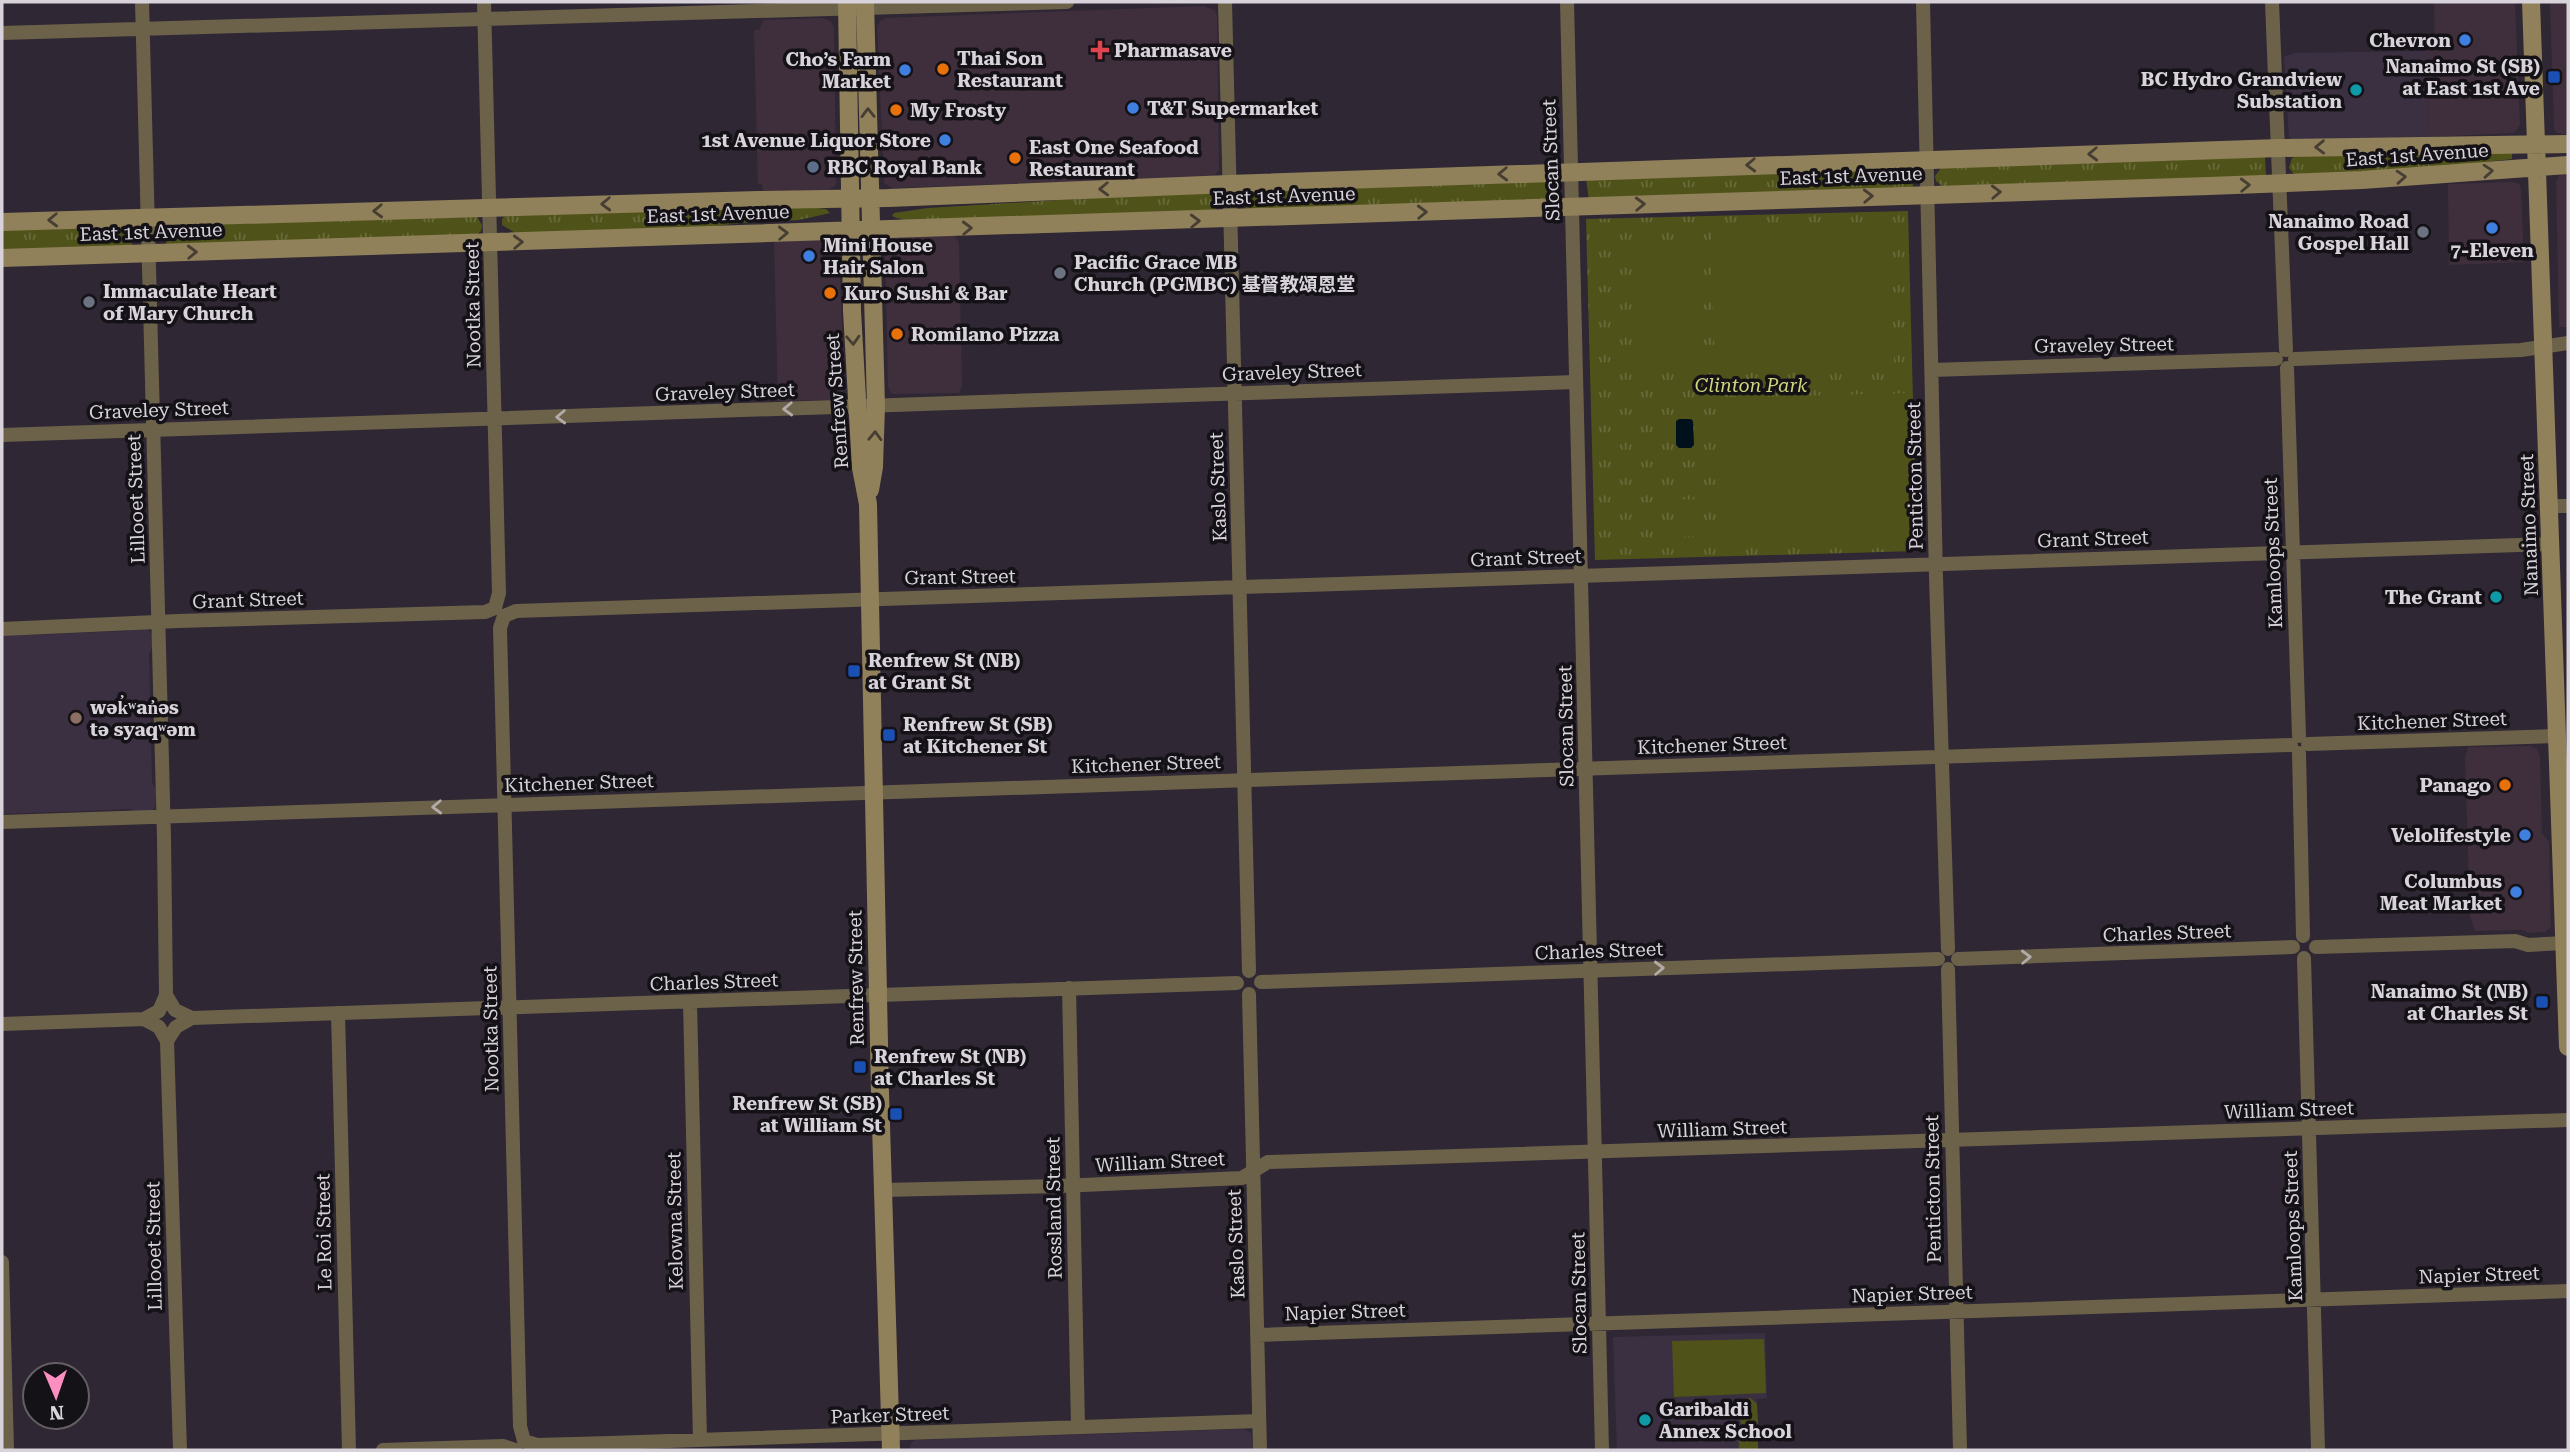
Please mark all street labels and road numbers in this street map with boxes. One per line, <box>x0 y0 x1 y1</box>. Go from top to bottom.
street label: Slocan Street <box>1537 99 1565 221</box>
street label: East 1st Avenue <box>2345 139 2489 171</box>
street label: East 1st Avenue <box>1779 162 1923 190</box>
street label: East 1st Avenue <box>1212 182 1356 210</box>
street label: East 1st Avenue <box>646 200 790 228</box>
street label: East 1st Avenue <box>79 218 223 246</box>
street label: Nootka Street <box>460 242 486 368</box>
street label: Renfrew Street <box>821 332 853 470</box>
street label: Graveley Street <box>2034 332 2174 358</box>
street label: Graveley Street <box>1222 358 1362 386</box>
street label: Graveley Street <box>655 378 795 406</box>
street label: Graveley Street <box>89 396 229 424</box>
street label: Penticton Street <box>1902 402 1928 550</box>
street label: Kaslo Street <box>1205 432 1231 542</box>
street label: Lillooet Street <box>122 434 150 564</box>
street label: Nanaimo Street <box>2515 454 2543 596</box>
street label: Kamloops Street <box>2259 477 2287 629</box>
street label: Grant Street <box>2037 526 2149 552</box>
street label: Grant Street <box>1470 545 1582 571</box>
street label: Grant Street <box>904 565 1016 589</box>
street label: Grant Street <box>192 587 304 613</box>
street label: Slocan Street <box>1553 665 1579 787</box>
street label: Kitchener Street <box>2357 707 2507 735</box>
street label: Kitchener Street <box>1637 731 1787 759</box>
street label: Kitchener Street <box>1071 750 1221 778</box>
street label: Kitchener Street <box>504 769 654 797</box>
street label: Renfrew Street <box>843 910 869 1046</box>
street label: Charles Street <box>2102 919 2232 947</box>
street label: Charles Street <box>1534 937 1664 965</box>
street label: Nootka Street <box>478 966 504 1092</box>
street label: Charles Street <box>649 968 779 996</box>
street label: William Street <box>2224 1096 2354 1124</box>
street label: William Street <box>1657 1115 1787 1143</box>
street label: Penticton Street <box>1920 1115 1946 1263</box>
street label: Rossland Street <box>1041 1137 1067 1279</box>
street label: William Street <box>1094 1147 1226 1177</box>
street label: Kamloops Street <box>2279 1150 2307 1302</box>
street label: Kelowna Street <box>662 1152 688 1290</box>
street label: Le Roi Street <box>311 1173 337 1291</box>
street label: Lillooet Street <box>141 1181 167 1311</box>
street label: Kaslo Street <box>1223 1189 1249 1299</box>
street label: Slocan Street <box>1566 1232 1592 1354</box>
street label: Napier Street <box>2418 1261 2540 1289</box>
street label: Napier Street <box>1851 1280 1973 1308</box>
street label: Napier Street <box>1284 1298 1406 1326</box>
street label: Parker Street <box>830 1401 950 1429</box>

